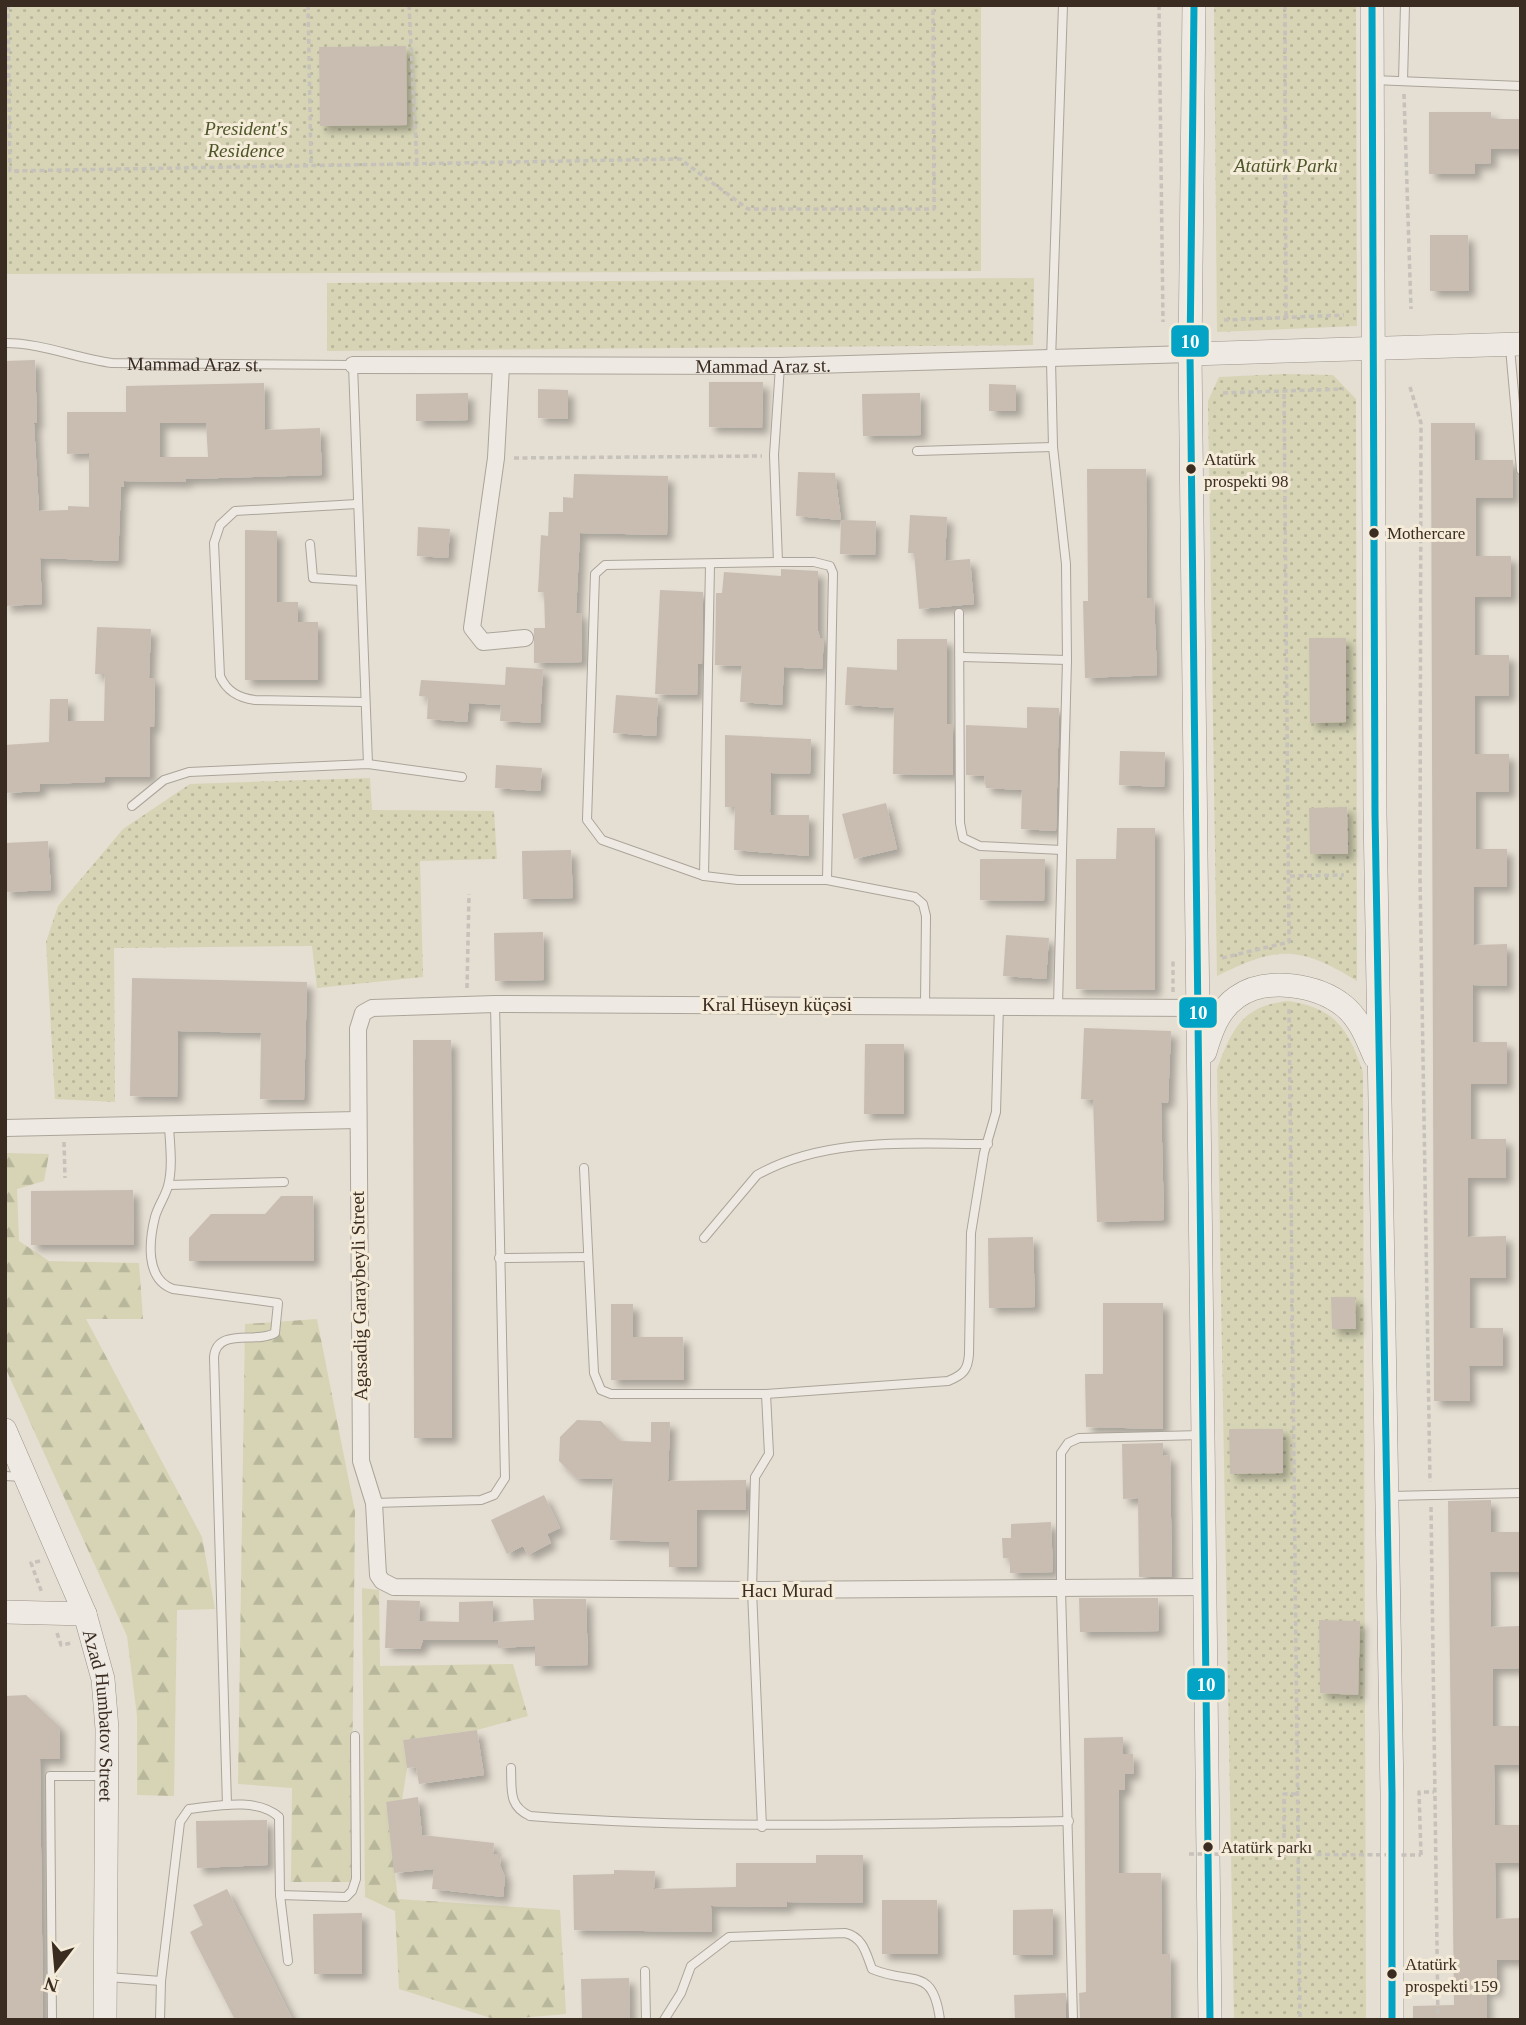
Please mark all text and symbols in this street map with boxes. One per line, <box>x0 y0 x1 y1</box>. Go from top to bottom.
park label: President's Residence <box>203 118 288 161</box>
park label: Atatürk Parkı <box>1232 155 1338 176</box>
line badge: 10 <box>1170 324 1210 358</box>
text: 10 <box>1181 331 1200 352</box>
street label: Mammad Araz st. <box>127 353 263 375</box>
street label: Mammad Araz st. <box>695 354 831 377</box>
place label: Atatürk prospekti 98 <box>1204 450 1289 491</box>
marker: Atatürk prospekti 98 <box>1184 462 1198 476</box>
place label: Mothercare <box>1387 524 1465 543</box>
marker: Mothercare <box>1367 526 1381 540</box>
street label: Kral Hüseyn küçəsi <box>702 994 852 1015</box>
line badge: 10 <box>1178 996 1218 1029</box>
text: 10 <box>1189 1002 1208 1023</box>
street label: Agasadig Garaybeyli Street <box>347 1190 371 1401</box>
street label: Hacı Murad <box>741 1580 833 1601</box>
street label: Azad Humbatov Street <box>79 1627 118 1803</box>
line badge: 10 <box>1186 1667 1226 1701</box>
text: 10 <box>1197 1674 1216 1695</box>
place label: Atatürk parkı <box>1221 1838 1312 1857</box>
marker: Atatürk parkı <box>1201 1840 1215 1854</box>
north arrow <box>21 1934 91 2004</box>
place label: Atatürk prospekti 159 <box>1405 1955 1498 1996</box>
marker: Atatürk prospekti 159 <box>1385 1967 1399 1981</box>
text: N <box>42 1973 61 1997</box>

